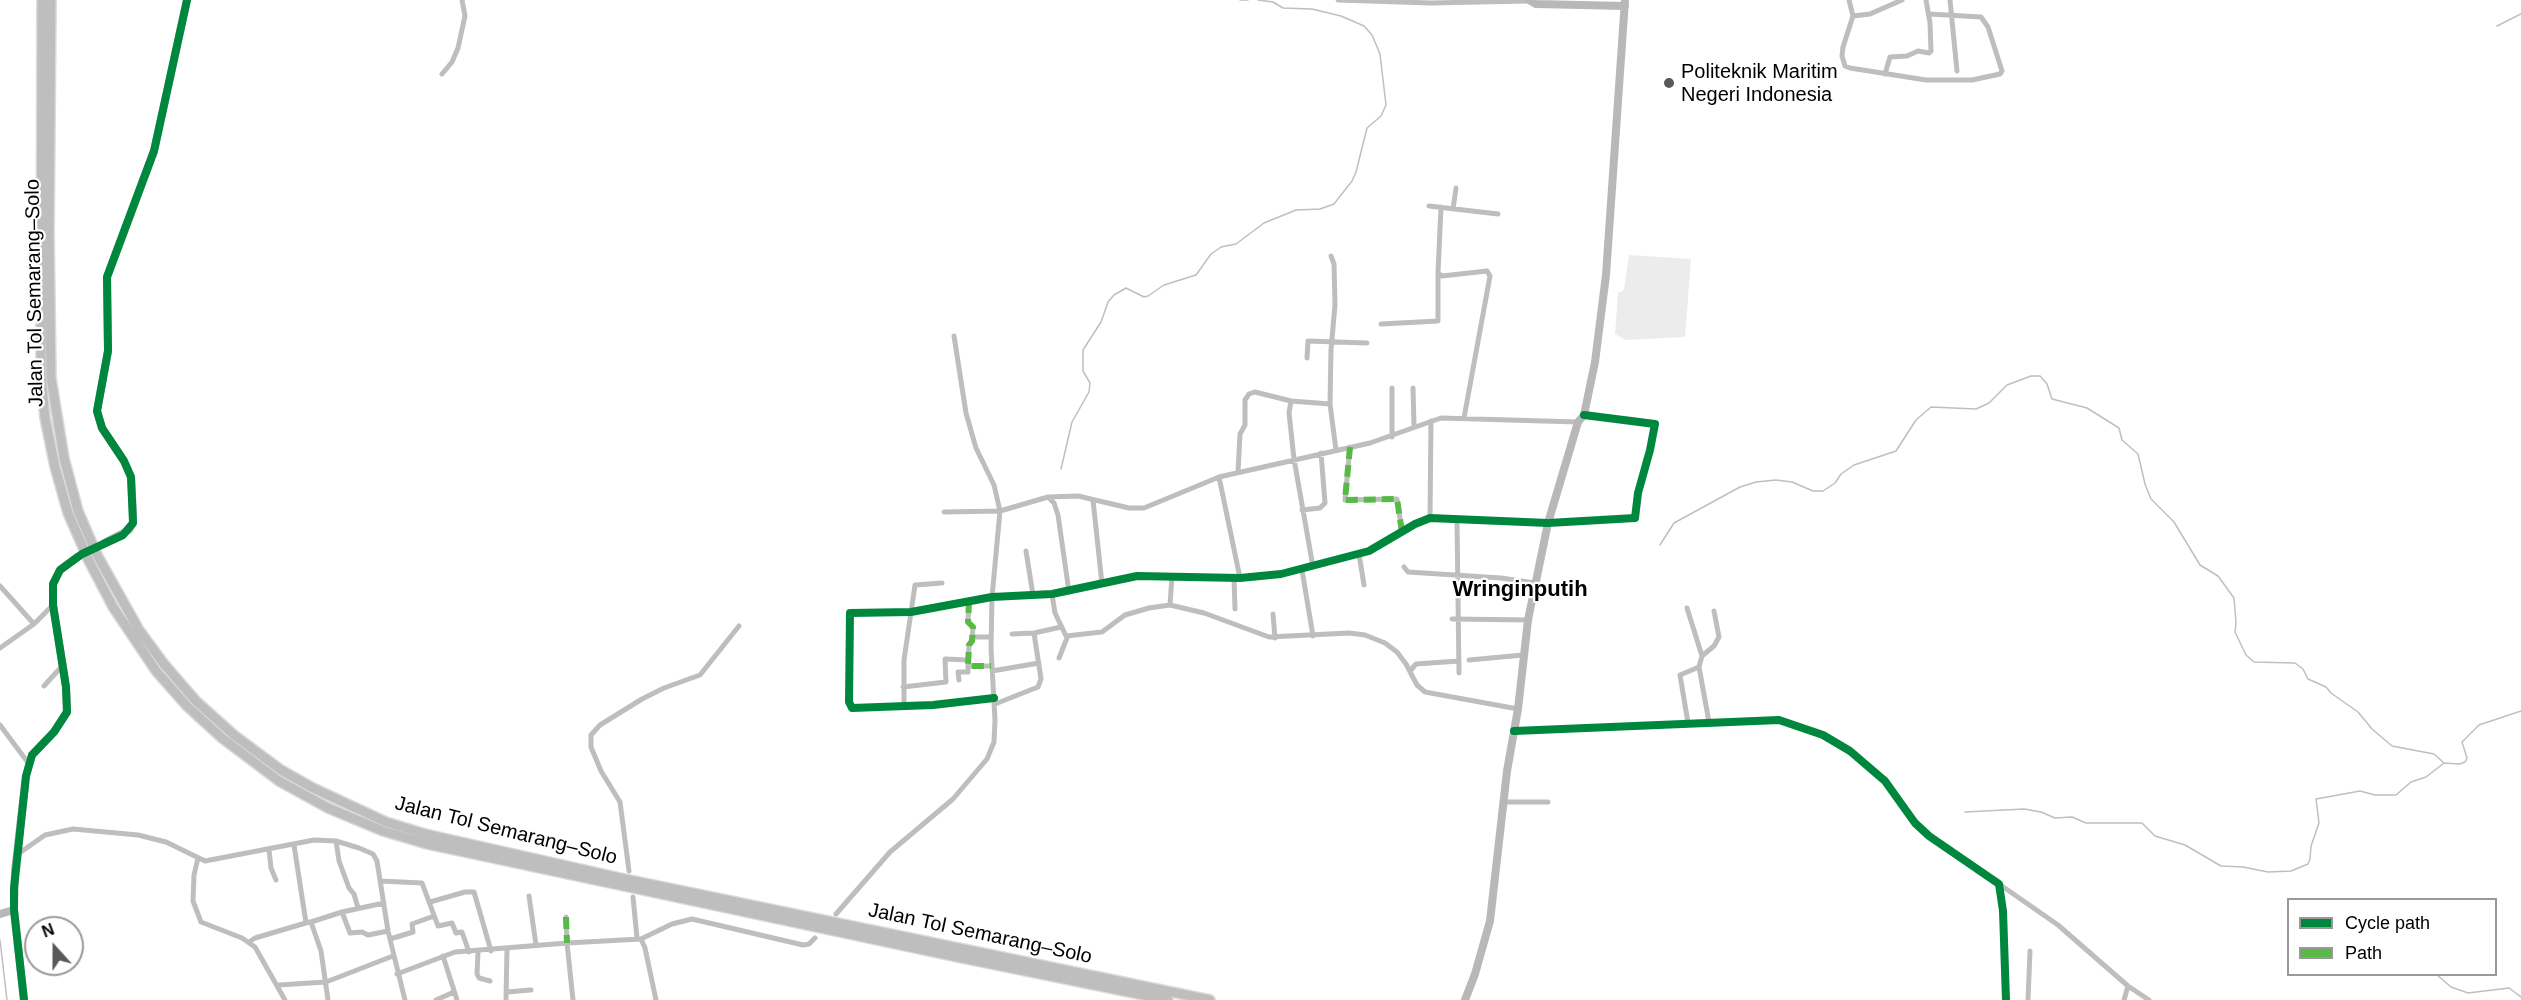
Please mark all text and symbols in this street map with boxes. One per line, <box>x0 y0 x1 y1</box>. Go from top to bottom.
place label: Politeknik Maritim Negeri Indonesia <box>1681 60 1838 107</box>
marker: Politeknik Maritim Negeri Indonesia <box>1662 76 1676 90</box>
street label: Jalan Tol Semarang–Solo <box>21 179 49 407</box>
district label: Wringinputih <box>1452 577 1588 603</box>
street label: Jalan Tol Semarang–Solo <box>393 792 619 870</box>
legend <box>2287 898 2497 976</box>
street label: Jalan Tol Semarang–Solo <box>866 899 1094 969</box>
text: Cycle path <box>2345 913 2430 933</box>
north arrow <box>24 916 84 976</box>
text: N <box>40 921 57 941</box>
text: Path <box>2345 943 2382 963</box>

